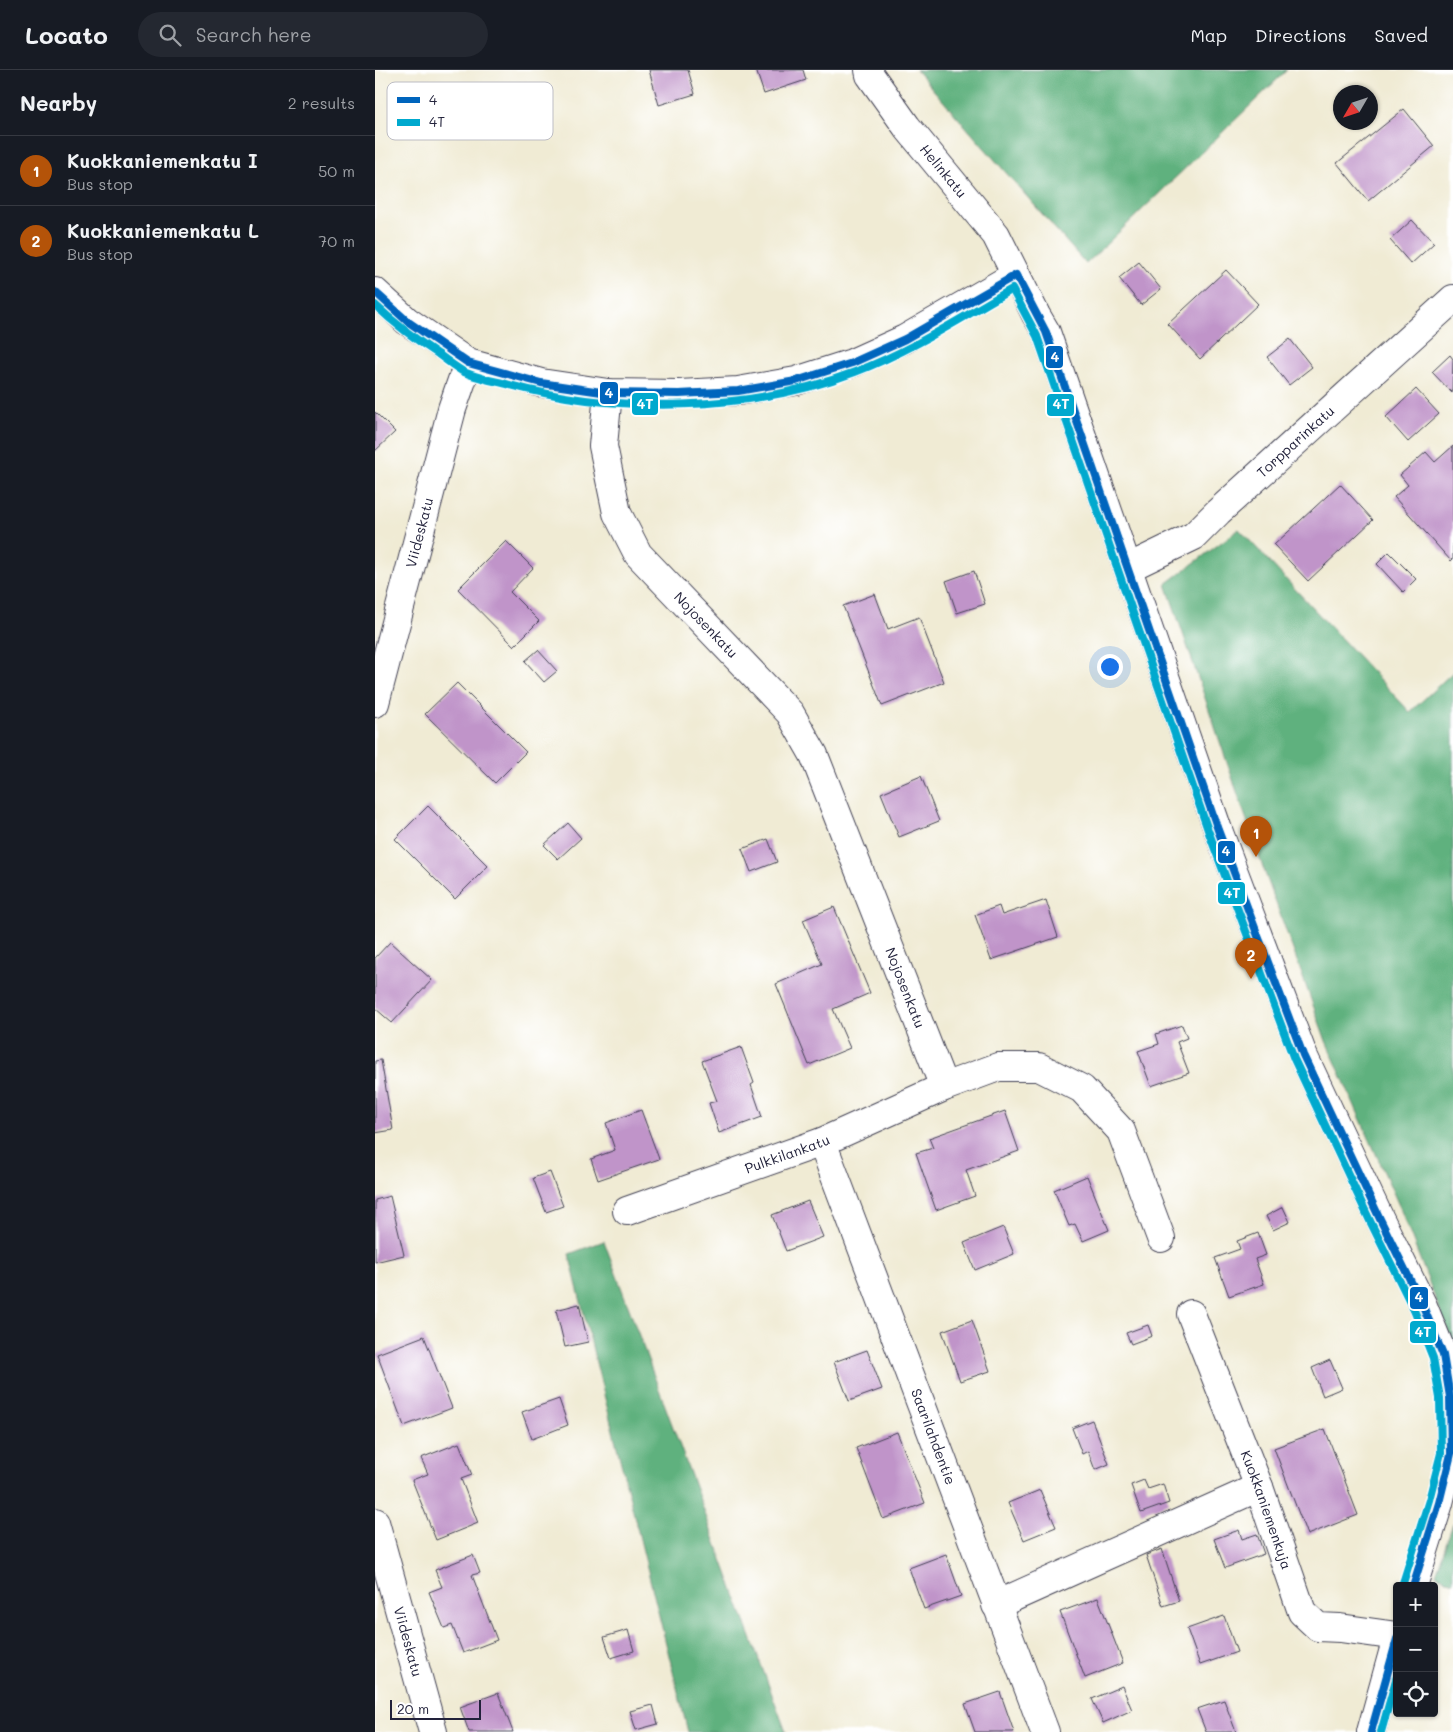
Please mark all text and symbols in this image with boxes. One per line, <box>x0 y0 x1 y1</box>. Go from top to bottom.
search box <box>138 12 488 57</box>
text: Locato <box>25 19 108 50</box>
icon: search <box>156 21 184 49</box>
text: Search here <box>196 22 311 47</box>
text: Map <box>1190 23 1227 47</box>
text: Directions <box>1255 23 1347 47</box>
text: Saved <box>1375 23 1428 47</box>
legend <box>387 82 553 140</box>
north arrow <box>1333 85 1378 130</box>
text: Nearby <box>20 89 97 116</box>
text: 4 <box>429 90 438 109</box>
text: 2 results <box>288 92 355 113</box>
text: 4T <box>429 112 445 131</box>
street label: Helinkatu <box>916 140 971 202</box>
text: Kuokkaniemenkatu I <box>67 148 258 173</box>
text: 1 <box>32 160 40 181</box>
text: 50 m <box>318 160 355 181</box>
text: Bus stop <box>67 173 133 194</box>
text: Kuokkaniemenkatu L <box>67 218 259 243</box>
text: 2 <box>32 230 40 251</box>
text: 70 m <box>318 230 355 251</box>
text: Bus stop <box>67 243 133 264</box>
line badge: 4 <box>1045 345 1064 369</box>
text: 4 <box>1051 347 1060 366</box>
line badge: 4 <box>599 381 619 405</box>
text: 4 <box>605 383 614 402</box>
line badge: 4T <box>631 392 659 416</box>
line badge: 4T <box>1046 393 1075 417</box>
text: 4T <box>636 394 654 413</box>
text: 4T <box>1052 394 1070 413</box>
street label: Torpparinkatu <box>1252 401 1338 481</box>
street label: Viideskatu <box>401 495 437 570</box>
street label: Nojosenkatu <box>670 587 742 662</box>
your location <box>1097 654 1123 680</box>
pin: 1 <box>1240 816 1272 857</box>
line badge: 4 <box>1217 840 1236 864</box>
text: 4 <box>1222 841 1231 860</box>
line badge: 4T <box>1217 881 1246 905</box>
text: 4T <box>1223 883 1241 902</box>
pin: 2 <box>1235 938 1267 979</box>
street label: Nojosenkatu <box>881 945 930 1031</box>
street label: Pulkkilankatu <box>742 1130 833 1178</box>
line badge: 4 <box>1409 1286 1429 1310</box>
text: 4 <box>1415 1287 1424 1306</box>
line badge: 4T <box>1409 1320 1437 1344</box>
text: 4T <box>1414 1322 1432 1341</box>
street label: Saarilahdentie <box>907 1386 961 1487</box>
street label: Kuokkaniemenkuja <box>1237 1448 1297 1572</box>
map controls <box>1393 1582 1438 1717</box>
button: + <box>1393 1582 1438 1627</box>
street label: Viideskatu <box>390 1604 427 1679</box>
button: − <box>1393 1627 1438 1672</box>
button: locate <box>1393 1672 1438 1717</box>
scale bar <box>390 1697 481 1720</box>
text: 20 m <box>397 1699 429 1718</box>

